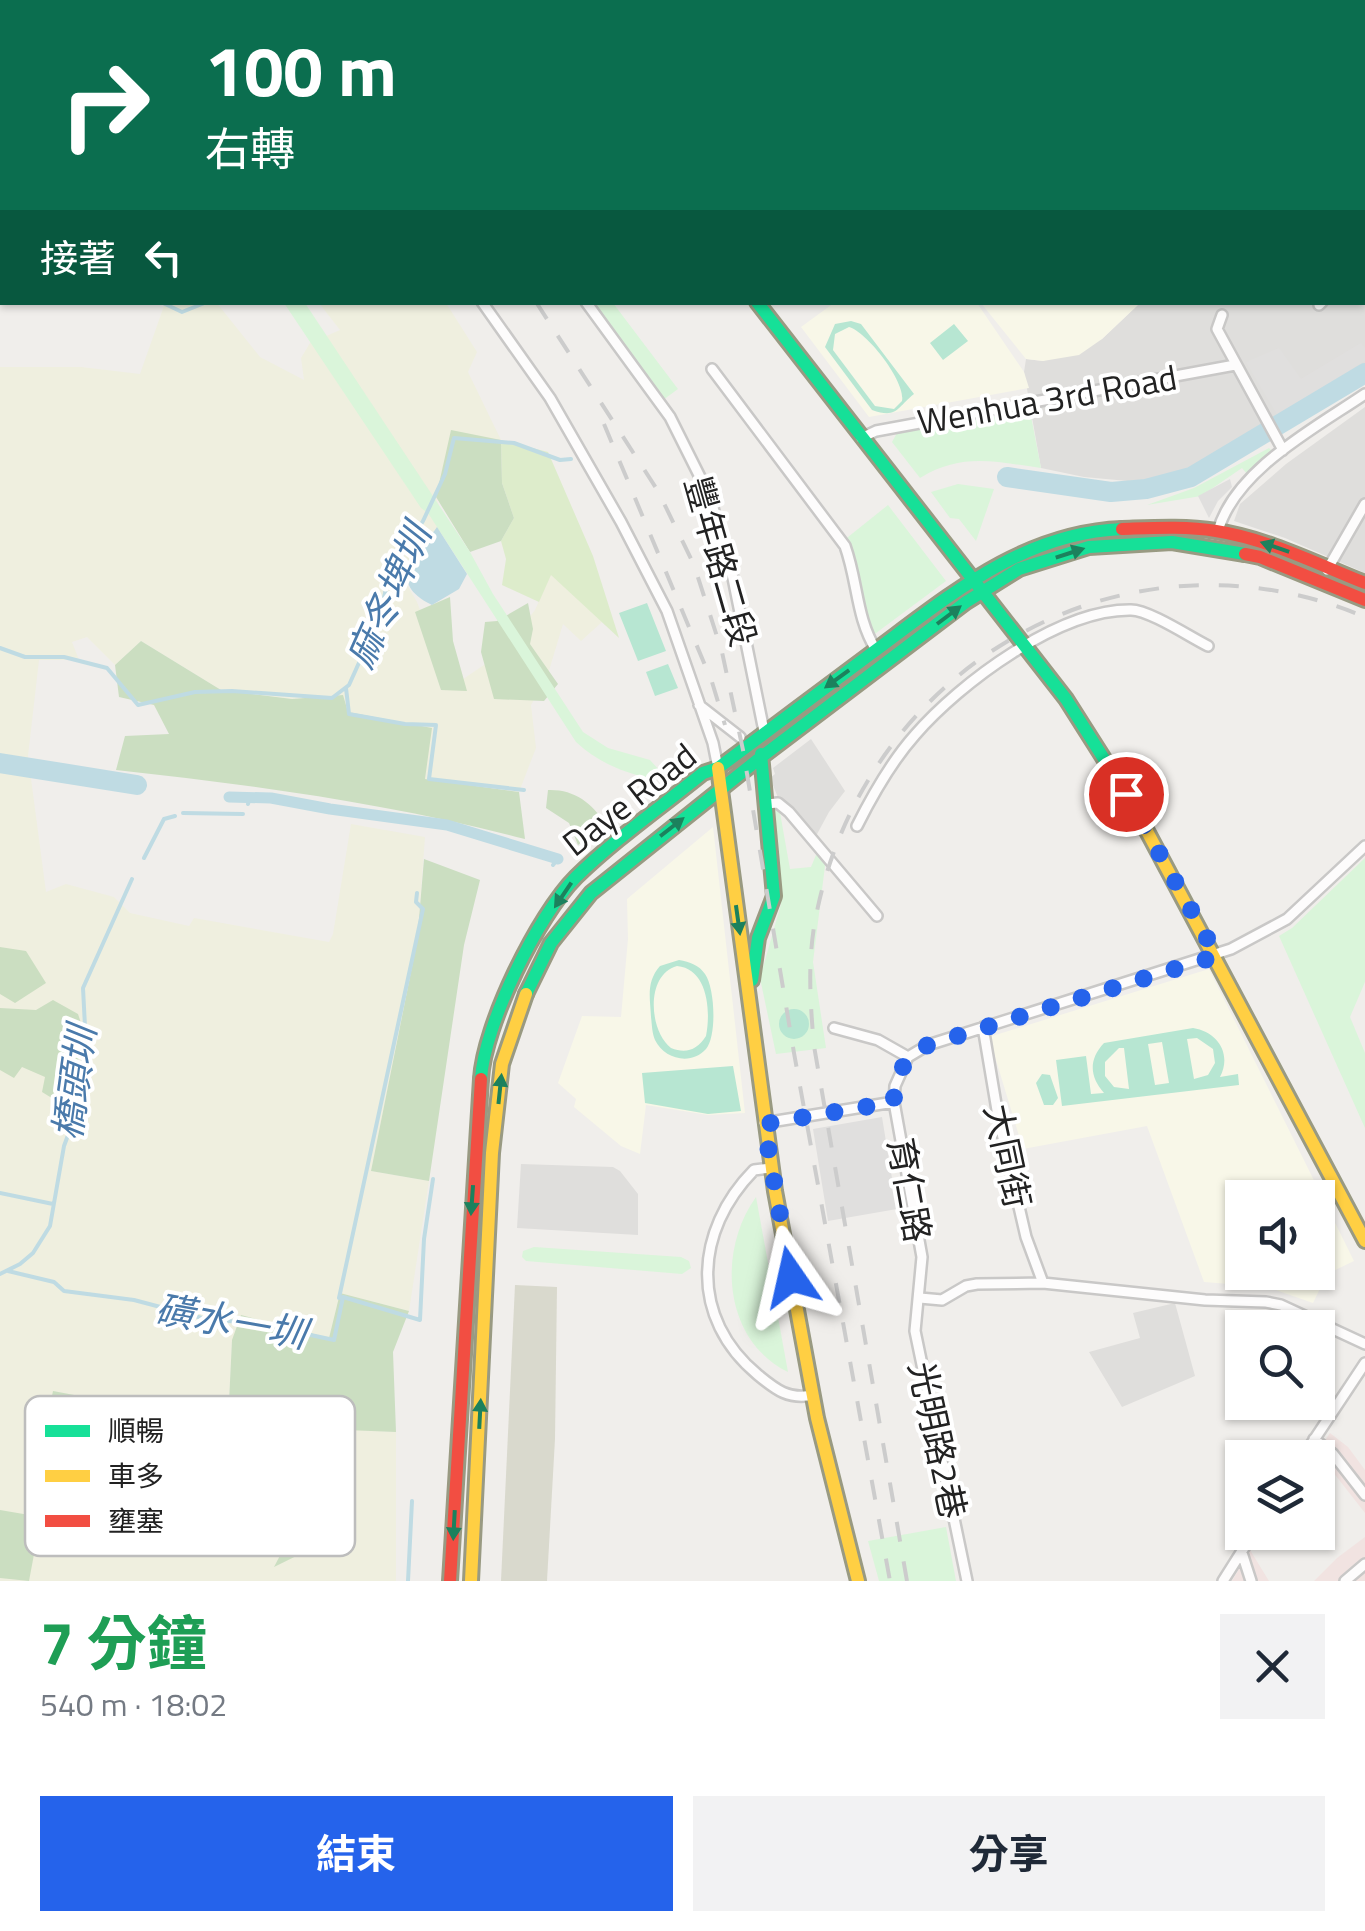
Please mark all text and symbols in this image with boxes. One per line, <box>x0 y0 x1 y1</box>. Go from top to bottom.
text: 100 m <box>205 17 397 123</box>
icon: right <box>40 40 170 170</box>
text: 右轉 <box>205 114 295 182</box>
text: 接著 <box>40 229 116 287</box>
icon: left <box>136 230 191 285</box>
street label: Wenhua 3rd Road <box>913 350 1181 448</box>
street label: 豐年路二段 <box>671 469 771 653</box>
water label: 麻冬埤圳 <box>331 510 447 677</box>
one-way arrow <box>1259 539 1289 554</box>
one-way arrow <box>1055 544 1085 559</box>
one-way arrow <box>936 604 962 625</box>
one-way arrow <box>824 669 850 689</box>
street label: Daye Road <box>550 729 708 869</box>
pin <box>1084 752 1169 837</box>
icon: arrive <box>1099 767 1154 822</box>
one-way arrow <box>659 817 685 838</box>
one-way arrow <box>554 882 573 909</box>
one-way arrow <box>730 905 746 937</box>
water label: 橋頭圳 <box>37 1018 111 1143</box>
one-way arrow <box>492 1073 508 1105</box>
street label: 大同街 <box>971 1099 1045 1213</box>
street label: 育仁路 <box>874 1134 946 1246</box>
map controls <box>1225 1180 1335 1550</box>
button: sound <box>1225 1180 1335 1290</box>
one-way arrow <box>464 1185 480 1217</box>
position arrow <box>739 1225 843 1329</box>
water label: 磺水一圳 <box>151 1279 316 1364</box>
button: search <box>1225 1310 1335 1420</box>
street label: 光明路2巷 <box>895 1356 981 1524</box>
legend <box>25 1396 355 1556</box>
one-way arrow <box>472 1397 488 1429</box>
text: 順暢 <box>108 1409 164 1452</box>
button: layers <box>1225 1440 1335 1550</box>
text: 車多 <box>108 1454 164 1497</box>
text: 壅塞 <box>108 1499 164 1542</box>
one-way arrow <box>446 1509 462 1541</box>
text: 7 分鐘 <box>40 1597 207 1688</box>
button: close <box>1220 1614 1325 1719</box>
text: 540 m · 18:02 <box>40 1680 227 1728</box>
button: 結束 <box>40 1796 673 1911</box>
button: 分享 <box>693 1796 1325 1911</box>

